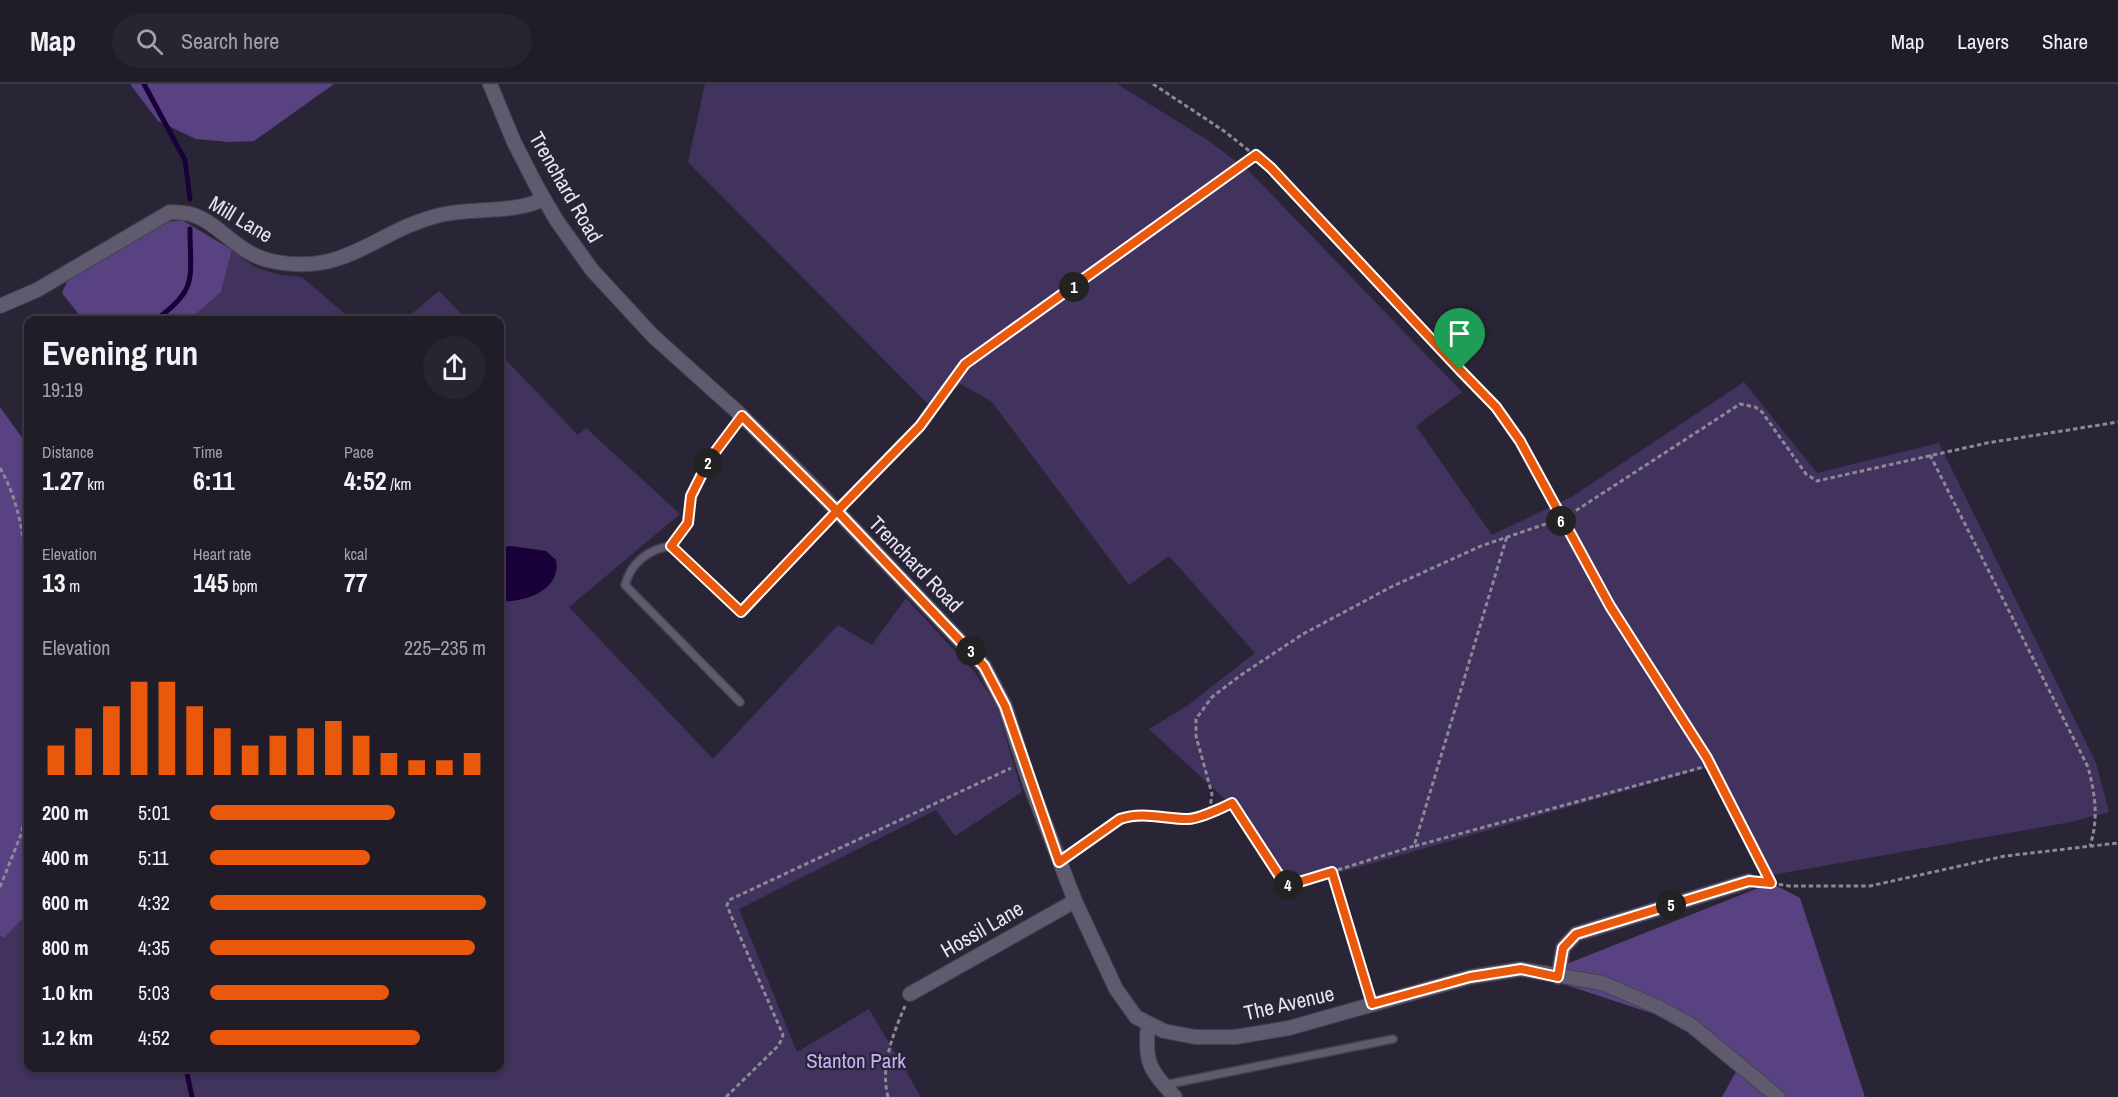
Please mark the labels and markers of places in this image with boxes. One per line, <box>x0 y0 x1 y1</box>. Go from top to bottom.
pin: 1 <box>1059 272 1089 302</box>
pin <box>1434 308 1485 370</box>
pin: 2 <box>693 448 723 478</box>
pin: 6 <box>1546 506 1576 536</box>
pin: 3 <box>956 636 986 666</box>
pin: 4 <box>1273 870 1303 900</box>
pin: 5 <box>1656 890 1686 920</box>

